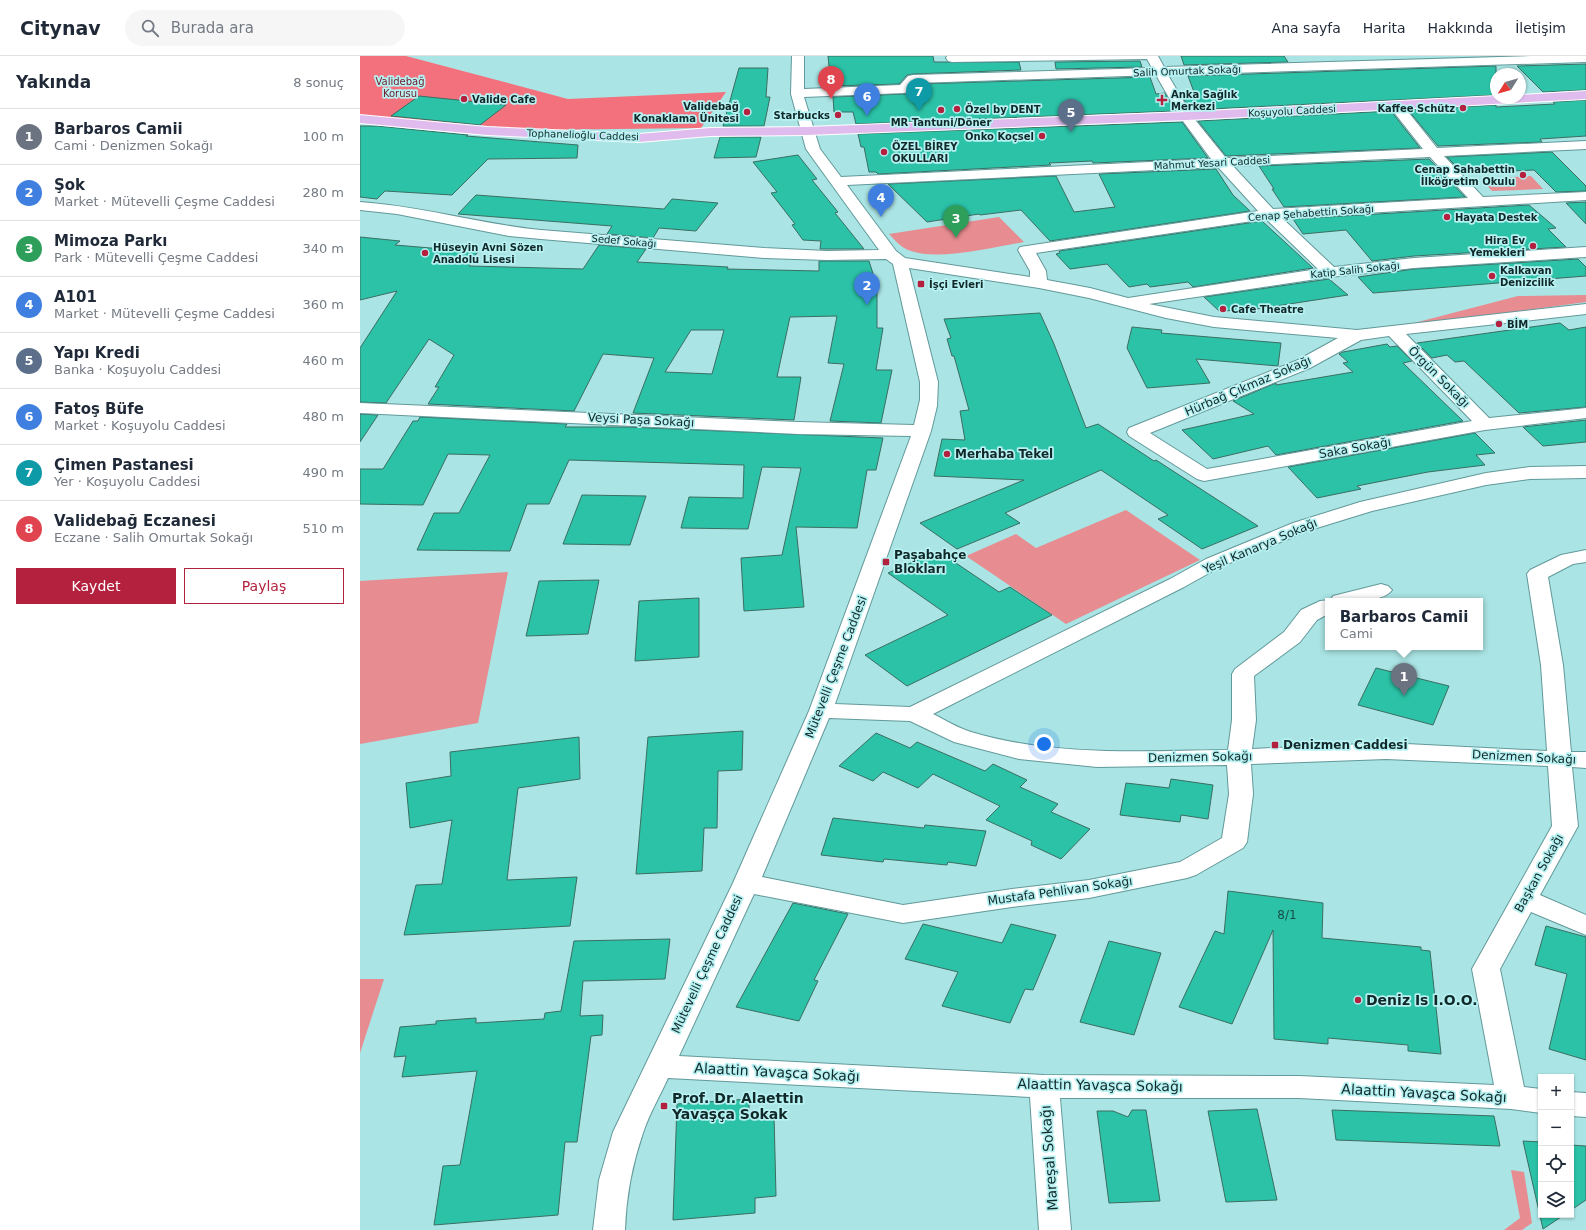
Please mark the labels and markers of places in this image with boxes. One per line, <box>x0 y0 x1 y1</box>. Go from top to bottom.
pin: 8 <box>818 66 844 99</box>
pin: 7 <box>906 78 932 111</box>
pin: 6 <box>854 83 880 116</box>
place label: Anka Sağlık Merkezi <box>1171 89 1238 112</box>
marker: Valide Cafe <box>459 94 469 104</box>
place label: Valide Cafe <box>472 94 536 105</box>
marker: Anka Sağlık Merkezi <box>1156 94 1168 106</box>
pin: 5 <box>1058 99 1084 132</box>
place label: Validebağ Konaklama Ünitesi <box>634 101 739 124</box>
place label: Özel by DENT <box>965 102 1041 115</box>
place label: Kaffee Schütz <box>1377 103 1455 114</box>
marker: Kaffee Schütz <box>1458 103 1468 113</box>
marker: Özel by DENT <box>952 104 962 114</box>
marker: MR Tantuni/Döner <box>936 105 946 115</box>
marker: Validebağ Konaklama Ünitesi <box>742 107 752 117</box>
place label: Starbucks <box>774 110 830 121</box>
marker: Starbucks <box>833 110 843 120</box>
place label: MR Tantuni/Döner <box>891 117 991 128</box>
place label: Onko Koçsel <box>965 131 1034 142</box>
marker: Onko Koçsel <box>1037 131 1047 141</box>
place label: ÖZEL BİREY OKULLARI <box>892 139 958 164</box>
marker: ÖZEL BİREY OKULLARI <box>879 147 889 157</box>
place label: Cenap Sahabettin İlköğretim Okulu <box>1415 164 1515 187</box>
marker: Cenap Sahabettin İlköğretim Okulu <box>1518 170 1528 180</box>
pin: 4 <box>868 184 894 217</box>
pin: 3 <box>943 205 969 238</box>
marker: Hayata Destek <box>1442 212 1452 222</box>
place label: Hayata Destek <box>1455 212 1538 223</box>
place label: Hira Ev Yemekleri <box>1468 235 1525 258</box>
marker: Hira Ev Yemekleri <box>1528 241 1538 251</box>
place label: Hüseyin Avni Sözen Anadolu Lisesi <box>433 242 544 265</box>
marker: Hüseyin Avni Sözen Anadolu Lisesi <box>420 248 430 258</box>
place label: Kalkavan Denizcilik <box>1500 265 1555 288</box>
marker: Kalkavan Denizcilik <box>1487 271 1497 281</box>
pin: 2 <box>854 272 880 305</box>
place label: İşçi Evleri <box>929 277 983 290</box>
marker: İşçi Evleri <box>916 279 926 289</box>
marker: Cafe Theatre <box>1218 304 1228 314</box>
place label: Cafe Theatre <box>1231 304 1304 315</box>
place label: BİM <box>1507 317 1528 330</box>
marker: BİM <box>1494 319 1504 329</box>
place label: Merhaba Tekel <box>955 447 1053 461</box>
marker: Merhaba Tekel <box>942 449 952 459</box>
place label: Paşabahçe Blokları <box>894 548 966 576</box>
marker: Paşabahçe Blokları <box>881 557 891 567</box>
pin: 1 <box>1391 663 1417 696</box>
place label: Denizmen Caddesi <box>1283 738 1408 752</box>
marker: Denizmen Caddesi <box>1270 740 1280 750</box>
place label: Deniz Is I.O.O. <box>1366 992 1478 1008</box>
marker: Deniz Is I.O.O. <box>1353 995 1363 1005</box>
place label: Prof. Dr. Alaettin Yavaşça Sokak <box>671 1090 804 1122</box>
marker: Prof. Dr. Alaettin Yavaşça Sokak <box>659 1101 669 1111</box>

